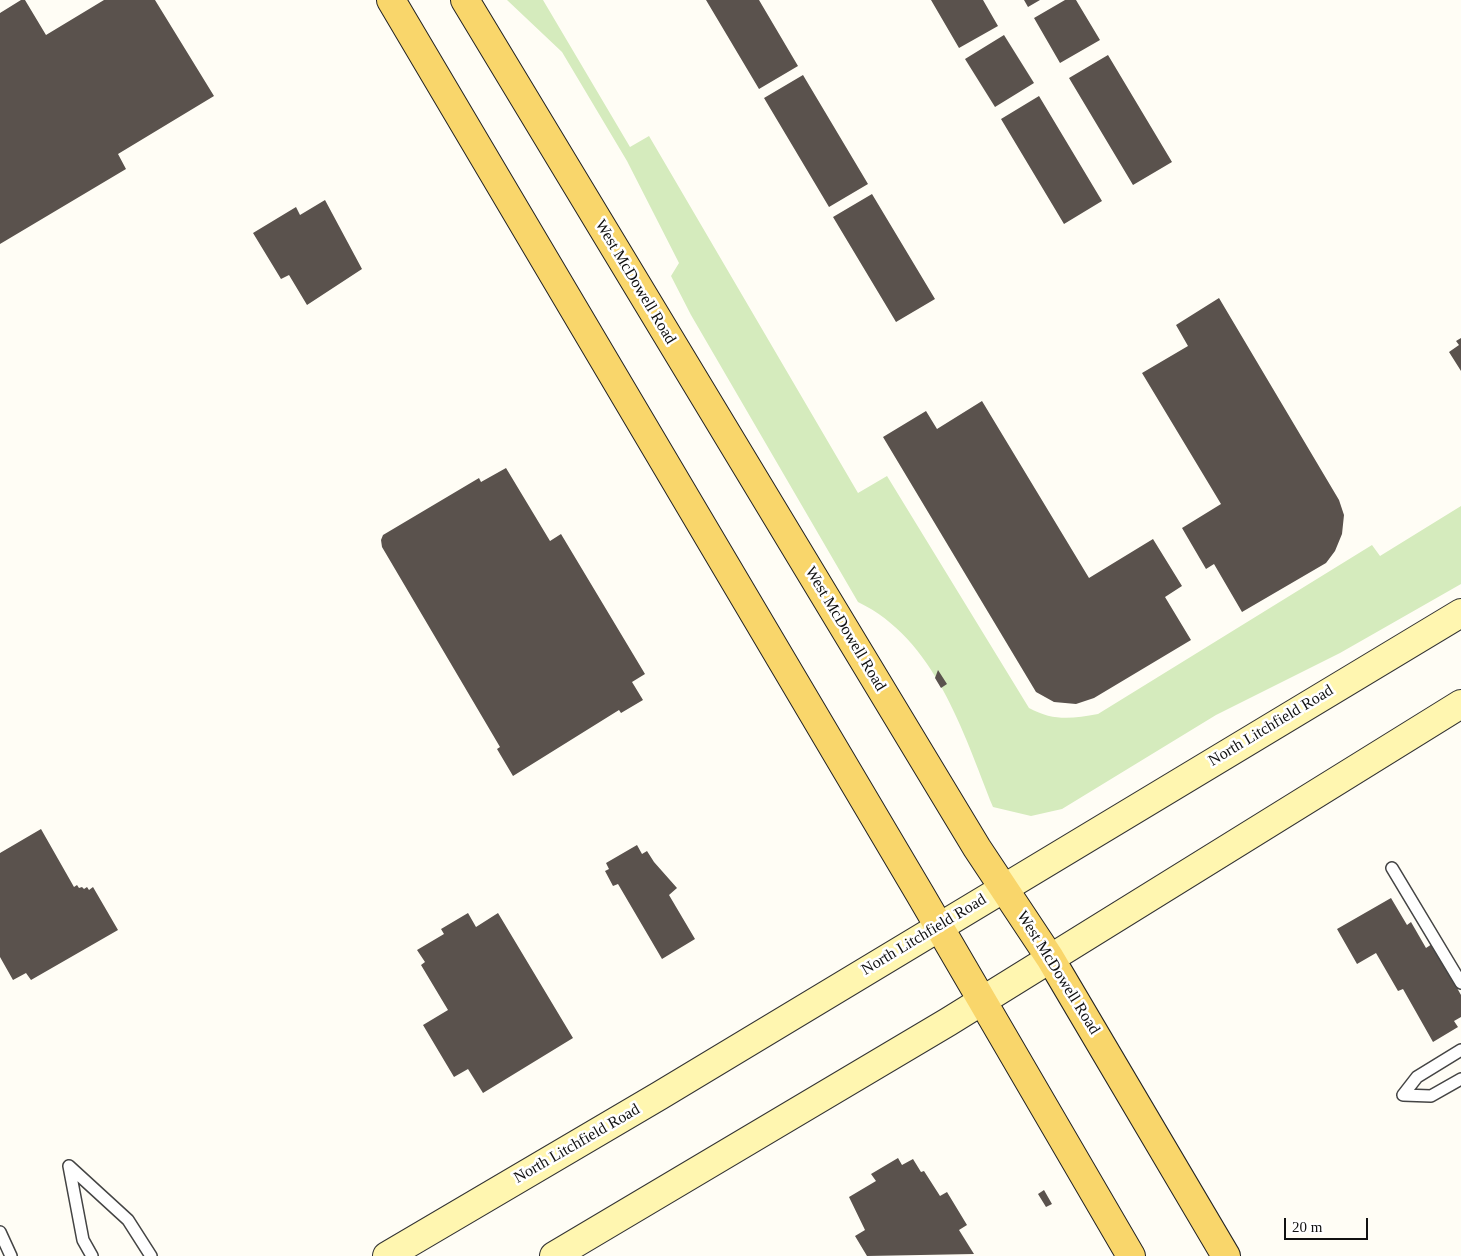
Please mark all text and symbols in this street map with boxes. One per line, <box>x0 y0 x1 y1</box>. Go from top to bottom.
street label: West McDowell Road <box>590 216 680 348</box>
street label: West McDowell Road <box>800 563 890 695</box>
street label: North Litchfield Road <box>1205 681 1337 771</box>
street label: North Litchfield Road <box>858 890 990 980</box>
street label: West McDowell Road <box>1012 908 1104 1038</box>
street label: North Litchfield Road <box>511 1100 643 1188</box>
scale bar <box>1286 1208 1370 1240</box>
text: 20 m <box>1292 1219 1322 1235</box>

